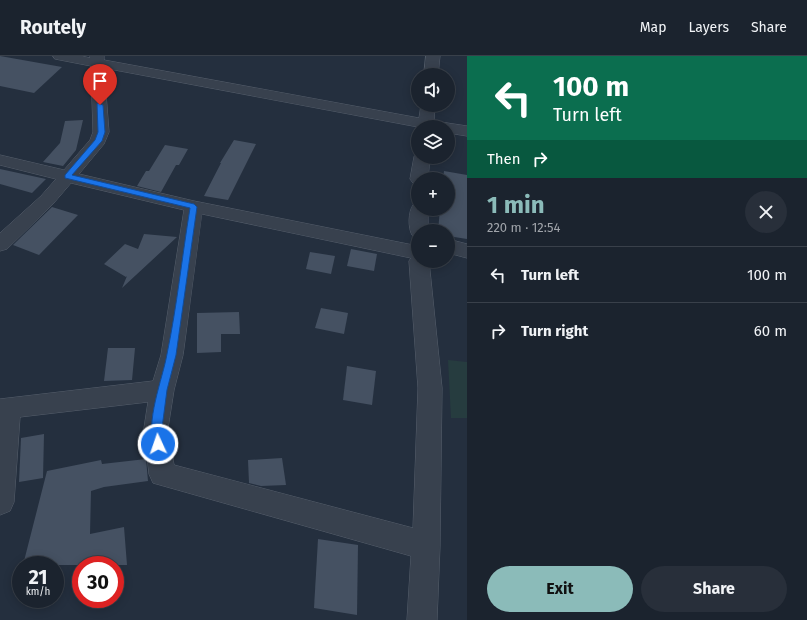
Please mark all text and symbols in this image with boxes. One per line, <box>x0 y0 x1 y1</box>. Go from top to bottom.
text: Routely <box>20 16 86 39</box>
text: Map <box>640 19 666 36</box>
text: Layers <box>688 19 729 36</box>
text: Share <box>751 19 787 36</box>
pin <box>83 64 117 105</box>
map controls <box>411 68 455 268</box>
button: sound <box>411 68 455 112</box>
icon: arrive <box>89 70 111 92</box>
text: 100 m <box>553 70 629 103</box>
icon: left <box>487 72 539 124</box>
text: Turn left <box>553 104 622 126</box>
button: layers <box>411 120 455 164</box>
icon: right <box>529 148 551 170</box>
text: Then <box>487 150 521 168</box>
button: + <box>411 172 455 216</box>
text: 1 min <box>487 191 545 219</box>
button: close <box>745 191 787 233</box>
text: 220 m · 12:54 <box>487 220 560 235</box>
button: − <box>411 224 455 268</box>
icon: left <box>487 264 509 286</box>
text: Turn left <box>521 266 579 284</box>
text: 100 m <box>747 266 787 284</box>
icon: right <box>487 320 509 342</box>
text: Turn right <box>521 322 588 340</box>
text: 60 m <box>754 322 787 340</box>
position arrow <box>137 423 179 465</box>
speed limit sign: 30 <box>72 556 124 608</box>
text: 21 <box>28 565 48 589</box>
button: Exit <box>487 566 633 612</box>
button: Share <box>641 566 787 612</box>
text: km/h <box>26 586 50 598</box>

